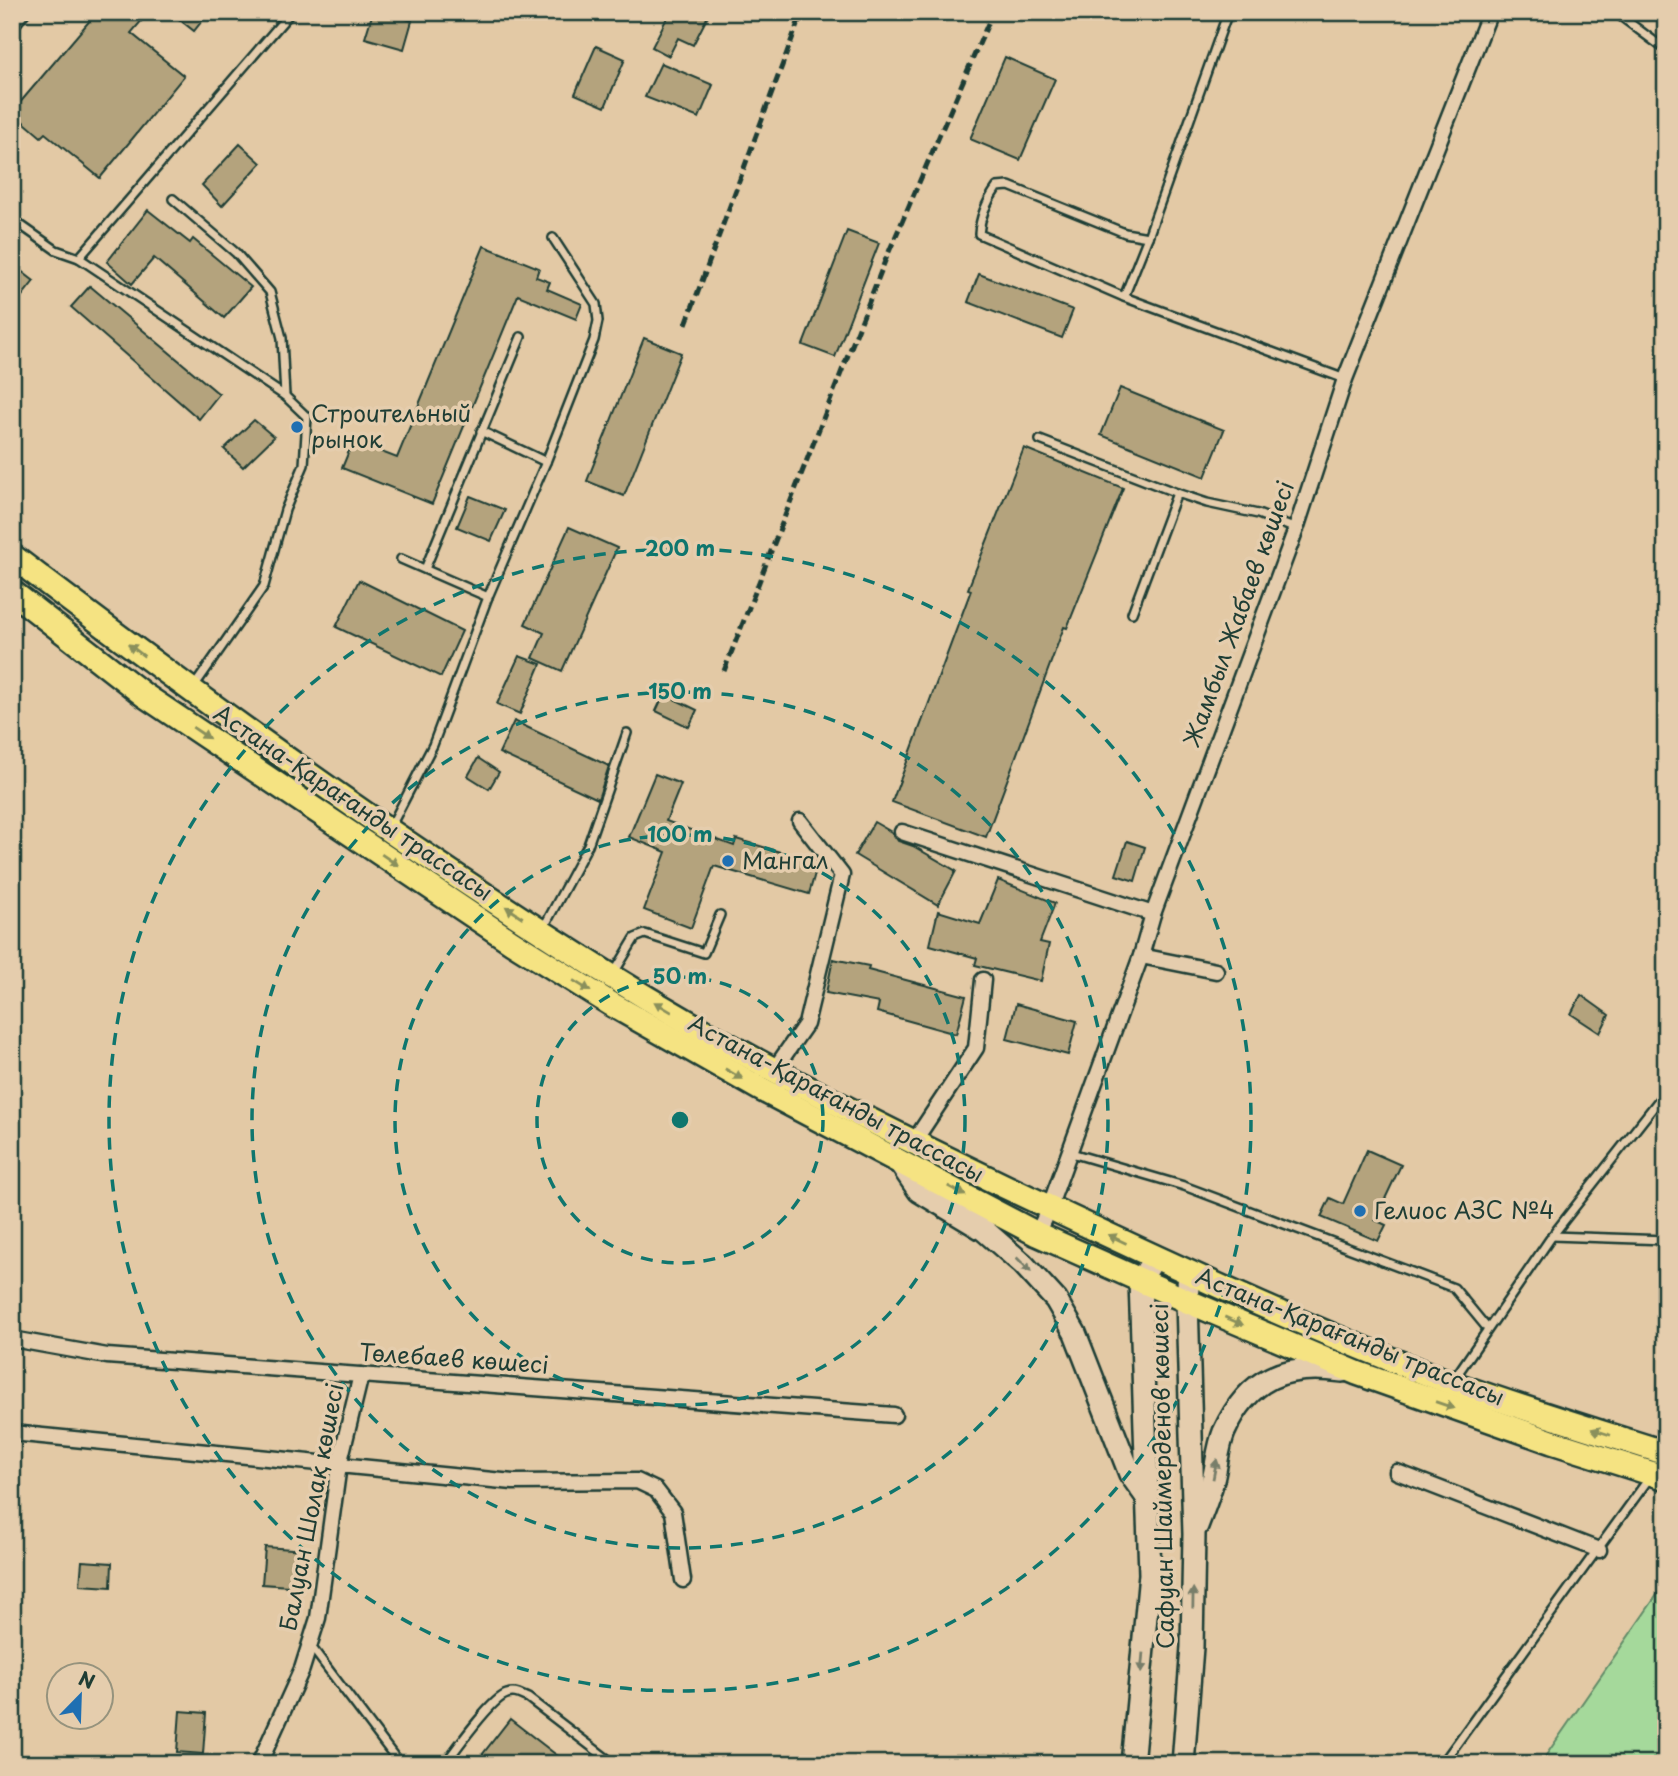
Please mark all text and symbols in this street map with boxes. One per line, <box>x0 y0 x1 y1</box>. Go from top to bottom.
place label: Строительный рынок <box>311 395 471 456</box>
marker: Строительный рынок <box>289 419 305 435</box>
street label: Жамбыл Жабаев көшесі <box>1173 476 1302 751</box>
text: 200 m <box>645 531 715 563</box>
one-way arrow <box>128 643 146 658</box>
text: 150 m <box>648 674 712 706</box>
street label: Астана-Қарағанды трассасы <box>207 695 500 909</box>
one-way arrow <box>192 726 210 740</box>
text: 100 m <box>647 817 713 849</box>
place label: Мангал <box>742 842 828 877</box>
one-way arrow <box>381 853 399 867</box>
marker: Мангал <box>720 853 736 869</box>
one-way arrow <box>504 906 523 919</box>
text: 50 m <box>653 959 707 991</box>
one-way arrow <box>573 979 591 993</box>
one-way arrow <box>653 1000 672 1013</box>
street label: Астана-Қарағанды трассасы <box>683 1005 991 1191</box>
one-way arrow <box>725 1068 744 1080</box>
centre of rings <box>668 1108 692 1132</box>
one-way arrow <box>947 1186 967 1197</box>
place label: Гелиос АЗС №4 <box>1374 1192 1554 1227</box>
marker: Гелиос АЗС №4 <box>1352 1203 1368 1219</box>
one-way arrow <box>1106 1233 1127 1244</box>
one-way arrow <box>1015 1257 1032 1274</box>
street label: Астана-Қарағанды трассасы <box>1191 1258 1510 1414</box>
street label: Сафуан Шаймерденов көшесі <box>1141 1303 1182 1649</box>
one-way arrow <box>1224 1315 1244 1327</box>
street label: Төлебаев көшесі <box>358 1333 550 1382</box>
street label: Балуан Шолақ көшесі <box>269 1380 352 1634</box>
one-way arrow <box>1435 1399 1456 1410</box>
one-way arrow <box>1590 1426 1611 1437</box>
one-way arrow <box>1209 1458 1220 1480</box>
one-way arrow <box>1187 1587 1199 1609</box>
one-way arrow <box>1136 1652 1147 1674</box>
north arrow <box>46 1660 116 1730</box>
text: N <box>75 1664 99 1695</box>

